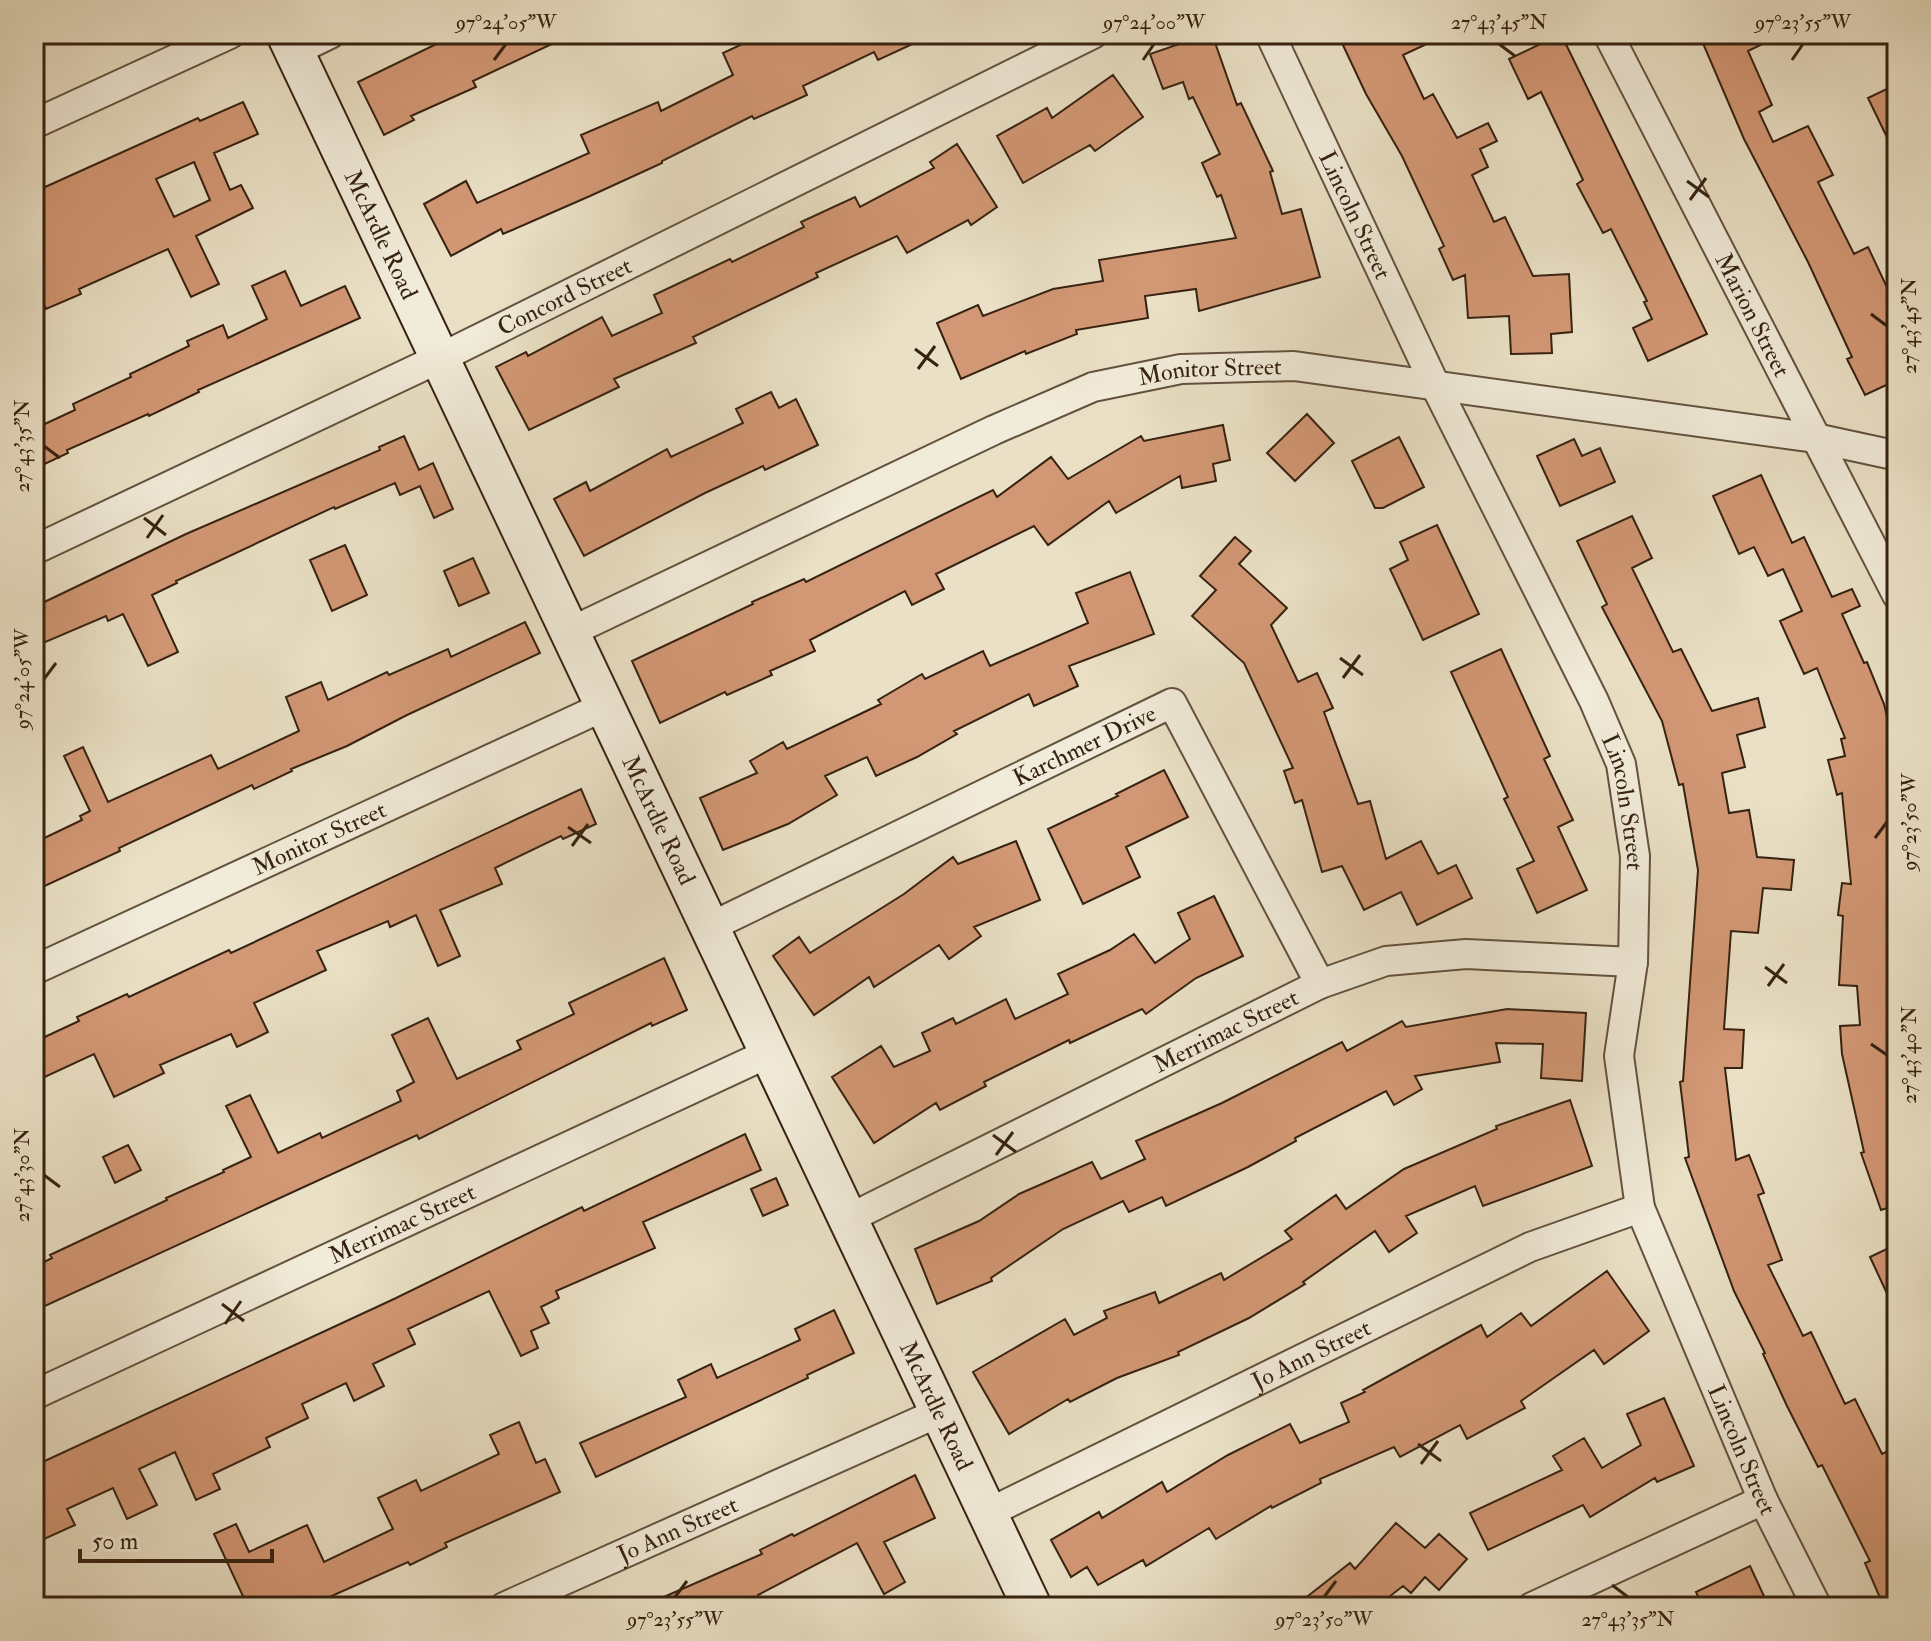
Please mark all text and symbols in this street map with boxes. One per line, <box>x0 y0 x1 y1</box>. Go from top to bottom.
text: 97°24'05"W <box>454 10 557 35</box>
text: 97°24'00"W <box>1101 10 1206 35</box>
text: 27°43'45"N <box>1451 10 1547 35</box>
text: 97°23'55"W <box>1753 10 1852 35</box>
street label: Lincoln Street <box>1311 146 1398 285</box>
street label: McArdle Road <box>337 165 425 305</box>
street label: Marion Street <box>1708 248 1797 382</box>
street label: Concord Street <box>492 250 637 343</box>
text: 27°43'45"N <box>1897 278 1922 374</box>
street label: Monitor Street <box>1135 351 1282 393</box>
text: 27°43'35"N <box>10 399 35 493</box>
text: 97°24'05"W <box>10 628 35 731</box>
street label: Karchmer Drive <box>1008 698 1161 794</box>
street label: Lincoln Street <box>1594 729 1650 871</box>
street label: McArdle Road <box>614 751 702 890</box>
text: 97°23'50"W <box>1897 773 1922 873</box>
street label: Monitor Street <box>247 794 391 883</box>
street label: Merrimac Street <box>1148 982 1304 1081</box>
text: 27°43'40"N <box>1897 1006 1922 1104</box>
text: 27°43'30"N <box>10 1128 35 1222</box>
street label: Merrimac Street <box>324 1177 481 1272</box>
street label: Jo Ann Street <box>1246 1312 1376 1398</box>
street label: McArdle Road <box>892 1336 980 1476</box>
street label: Lincoln Street <box>1700 1380 1783 1521</box>
street label: Jo Ann Street <box>612 1489 743 1571</box>
scale bar <box>80 1513 272 1563</box>
text: 50 m <box>92 1526 139 1557</box>
text: 97°23'55"W <box>625 1607 724 1632</box>
text: 97°23'50"W <box>1273 1607 1373 1632</box>
text: 27°43'35"N <box>1581 1607 1675 1632</box>

